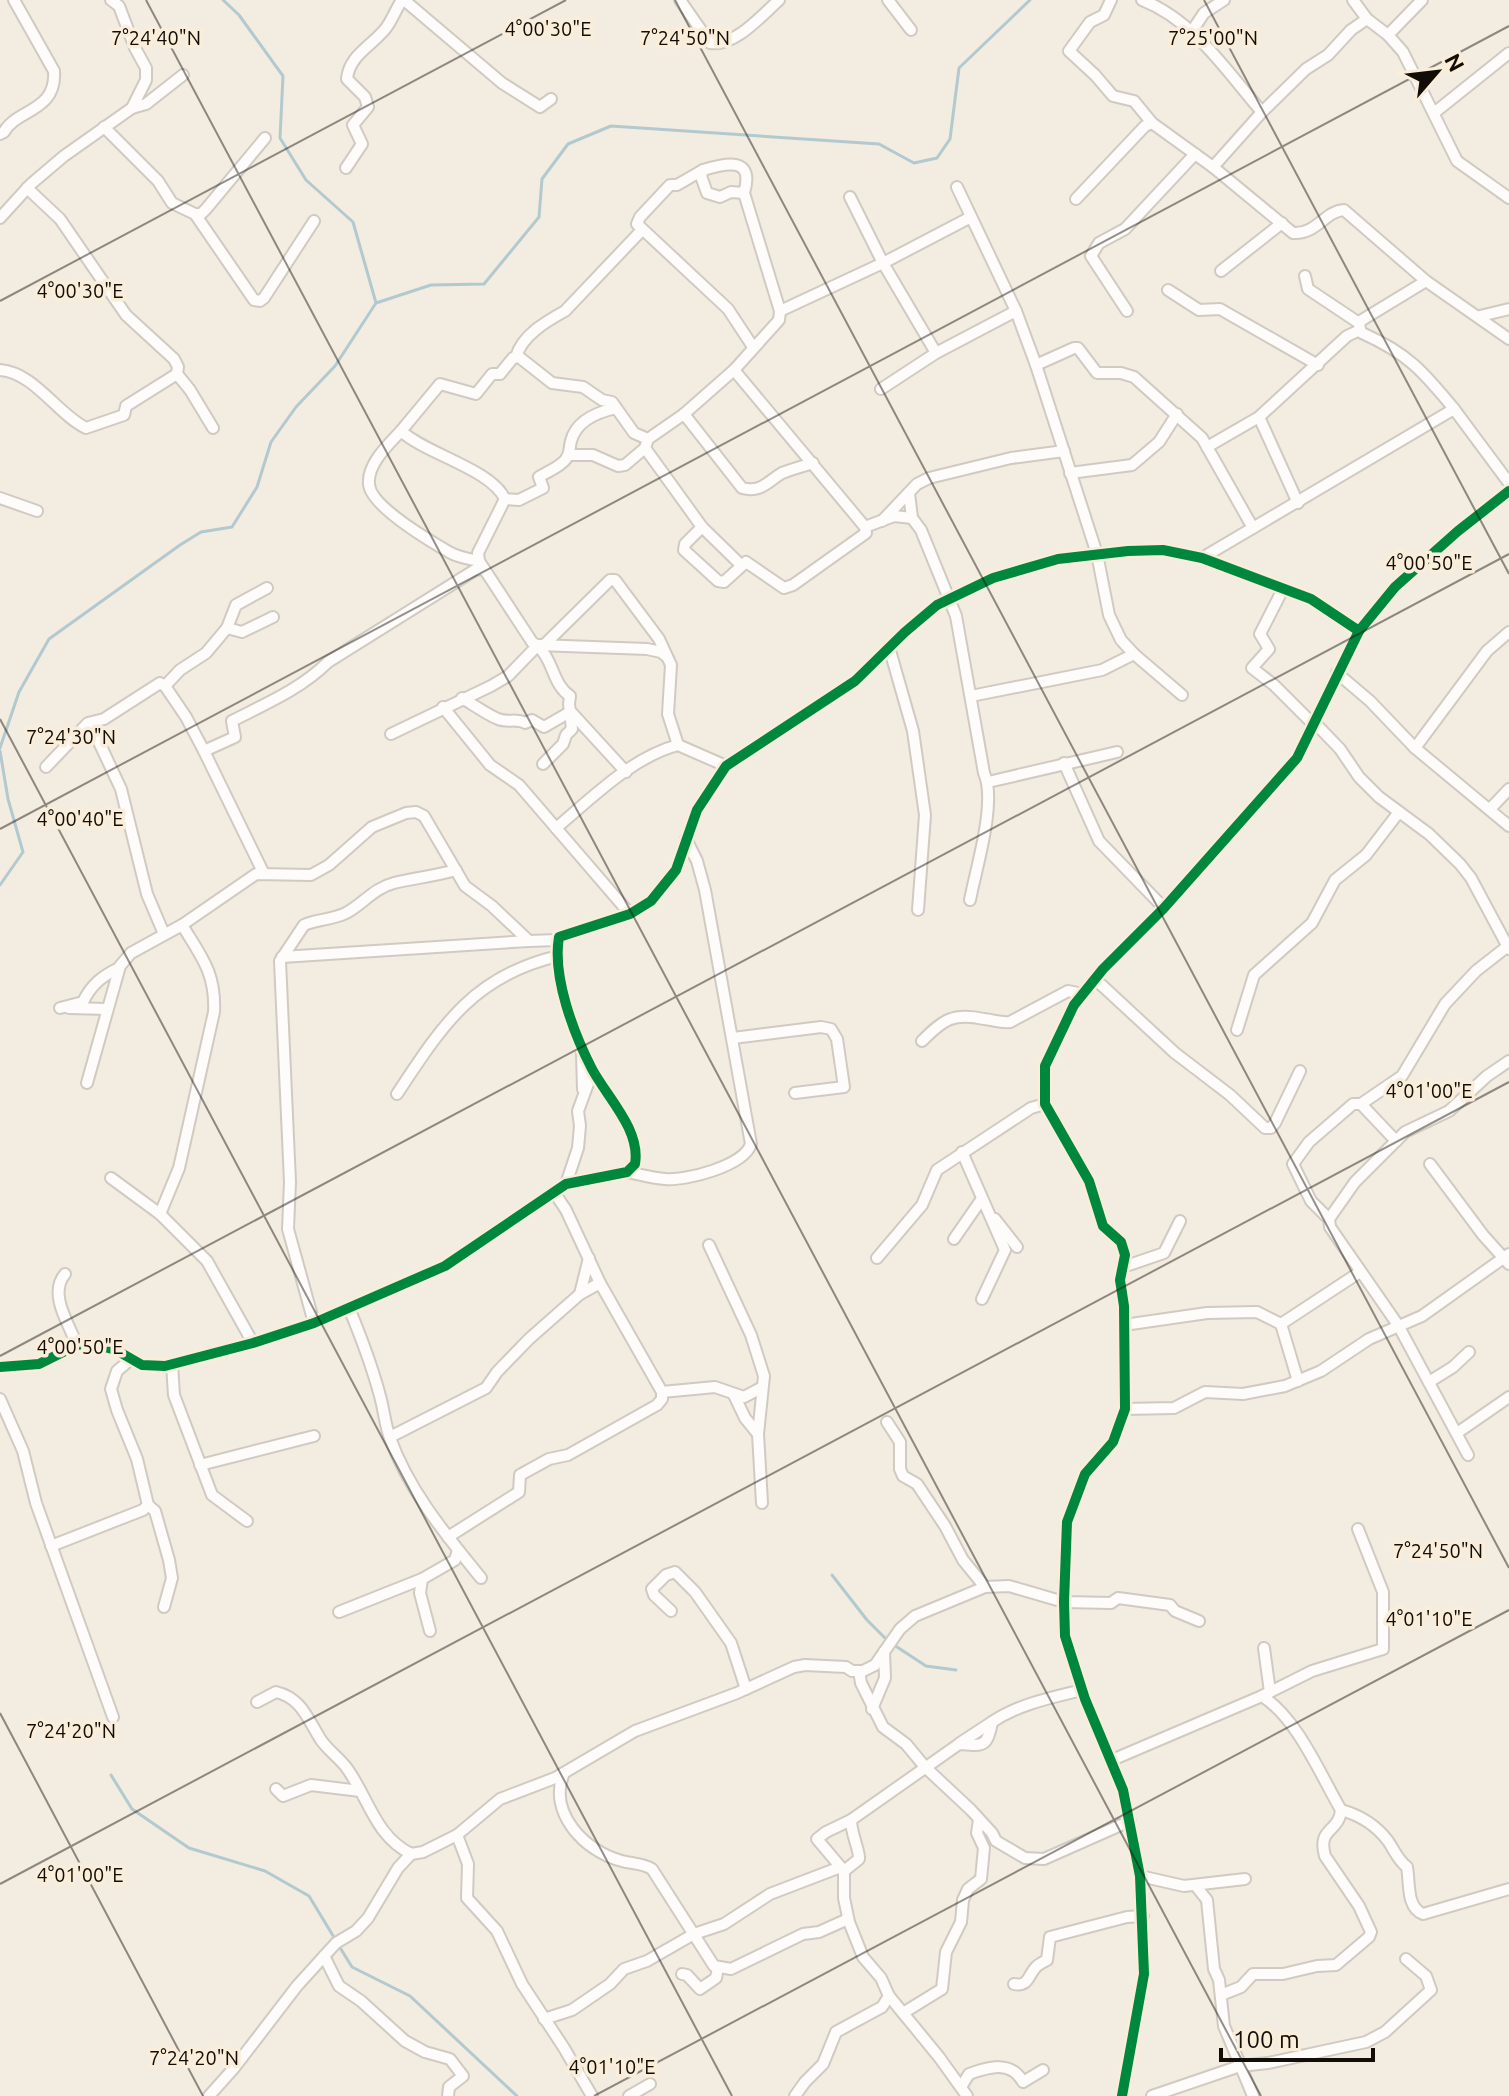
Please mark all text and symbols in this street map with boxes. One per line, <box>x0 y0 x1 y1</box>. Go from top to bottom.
text: 4°00'30"E <box>505 17 591 40</box>
text: 7°24'40"N <box>111 26 201 49</box>
text: 7°24'50"N <box>640 26 730 49</box>
text: 7°25'00"N <box>1168 26 1258 49</box>
north arrow <box>1397 32 1477 112</box>
text: N <box>1440 49 1470 75</box>
text: 4°00'30"E <box>37 279 123 302</box>
text: 4°00'50"E <box>1386 551 1472 574</box>
text: 7°24'30"N <box>26 725 116 748</box>
text: 4°00'40"E <box>37 807 123 830</box>
text: 4°01'00"E <box>1386 1079 1472 1102</box>
text: 4°00'50"E <box>37 1335 123 1358</box>
text: 7°24'50"N <box>1393 1539 1483 1562</box>
text: 4°01'10"E <box>1386 1607 1472 1630</box>
text: 7°24'20"N <box>26 1719 116 1742</box>
text: 4°01'00"E <box>37 1863 123 1886</box>
scale bar <box>1221 2012 1373 2062</box>
text: 100 m <box>1233 2026 1300 2053</box>
text: 7°24'20"N <box>149 2046 239 2069</box>
text: 4°01'10"E <box>569 2055 655 2078</box>

